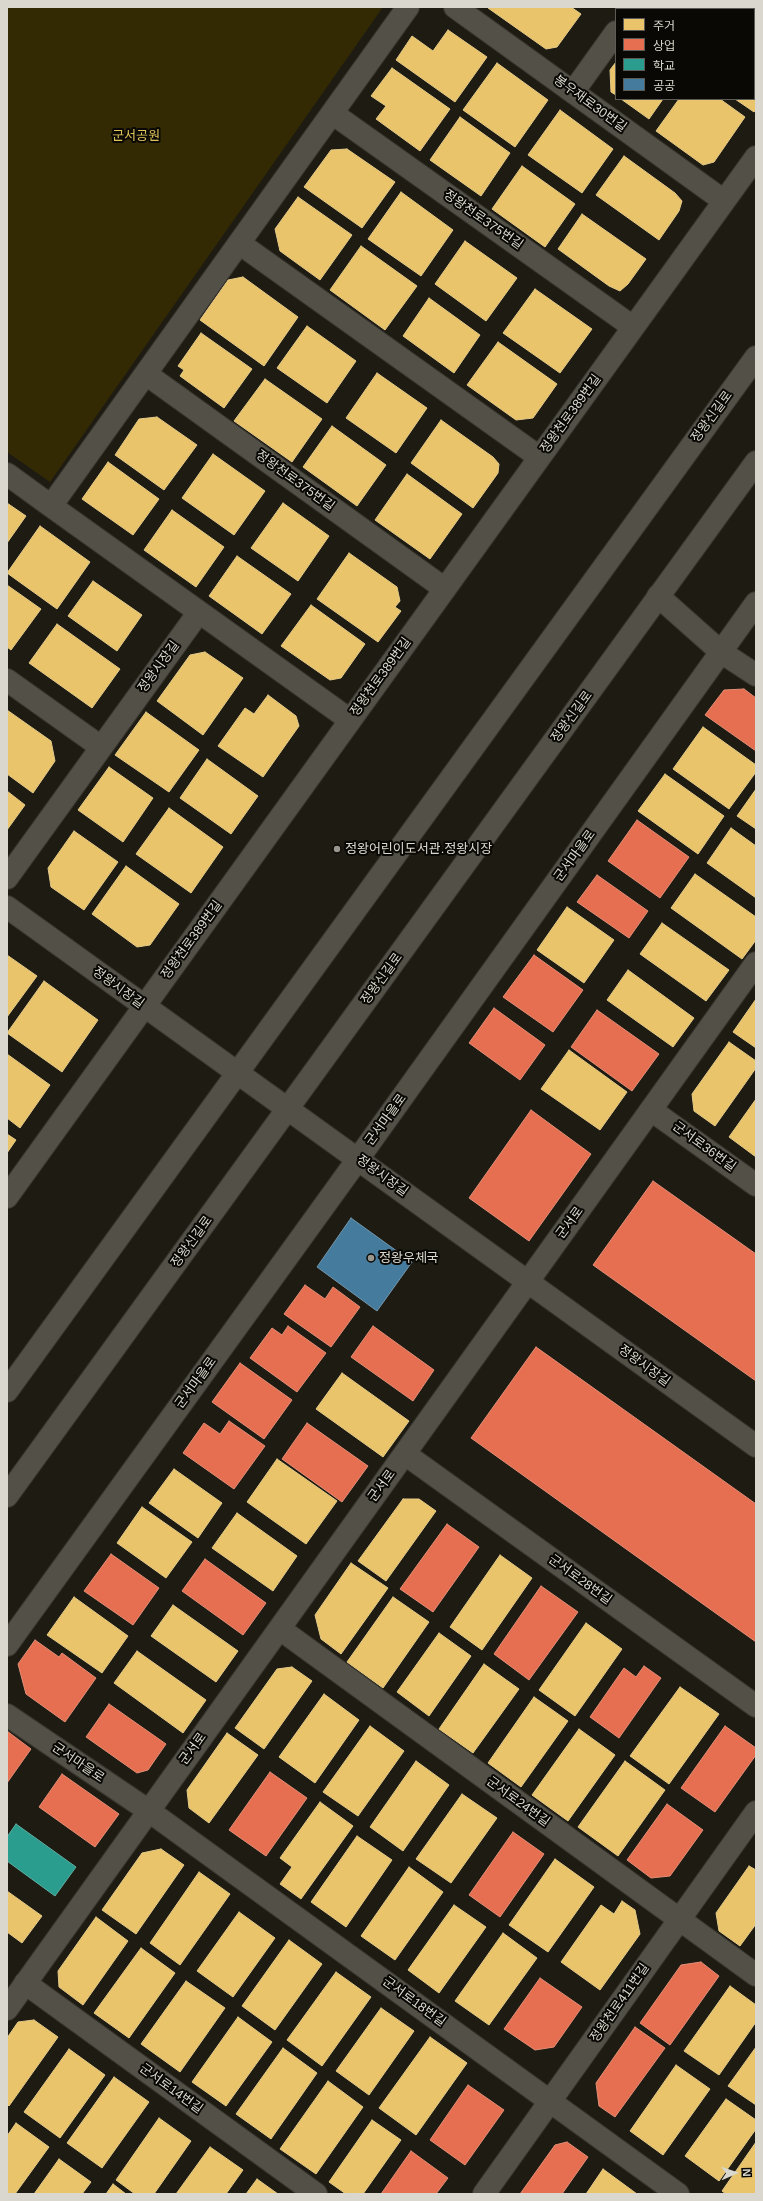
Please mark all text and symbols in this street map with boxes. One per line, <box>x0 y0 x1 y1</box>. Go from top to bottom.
legend <box>615 8 755 100</box>
text: 주거 <box>653 19 675 33</box>
text: 상업 <box>653 39 675 53</box>
text: 학교 <box>653 59 675 73</box>
street label: 봉우재로30번길 <box>551 72 629 136</box>
text: 공공 <box>653 79 675 93</box>
park label: 군서공원 <box>112 128 160 144</box>
street label: 정왕천로375번길 <box>440 187 526 253</box>
street label: 정왕천로389번길 <box>537 372 605 456</box>
street label: 정왕신길로 <box>688 388 736 446</box>
street label: 정왕천로375번길 <box>253 447 337 515</box>
street label: 정왕천로389번길 <box>347 635 415 719</box>
street label: 정왕시장길 <box>135 638 183 696</box>
street label: 정왕신길로 <box>548 688 596 746</box>
street label: 군서마을로 <box>551 827 599 885</box>
place label: 정왕어린이도서관.정왕시장 <box>345 841 492 857</box>
marker: 정왕어린이도서관.정왕시장 <box>332 844 342 854</box>
street label: 정왕천로389번길 <box>158 898 226 982</box>
street label: 정왕신길로 <box>358 950 406 1008</box>
street label: 정왕시장길 <box>89 964 147 1012</box>
street label: 군서마을로 <box>362 1091 410 1149</box>
street label: 군서로36번길 <box>669 1119 739 1175</box>
street label: 정왕시장길 <box>353 1152 411 1200</box>
street label: 군서로 <box>553 1204 587 1242</box>
street label: 정왕신길로 <box>168 1213 216 1271</box>
place label: 정왕우체국 <box>379 1250 439 1266</box>
marker: 정왕우체국 <box>366 1253 376 1263</box>
street label: 정왕시장길 <box>615 1342 673 1390</box>
street label: 군서마을로 <box>172 1354 220 1412</box>
street label: 군서로 <box>365 1467 399 1505</box>
street label: 군서로28번길 <box>545 1552 615 1608</box>
street label: 군서로 <box>176 1730 210 1768</box>
street label: 군서마을로 <box>49 1740 107 1786</box>
street label: 군서로24번길 <box>483 1774 553 1830</box>
street label: 정왕천로411번길 <box>587 1961 653 2045</box>
street label: 군서로18번길 <box>379 1974 449 2030</box>
street label: 군서로14번길 <box>136 2061 206 2117</box>
north arrow <box>715 2153 755 2193</box>
text: N <box>741 2168 753 2177</box>

